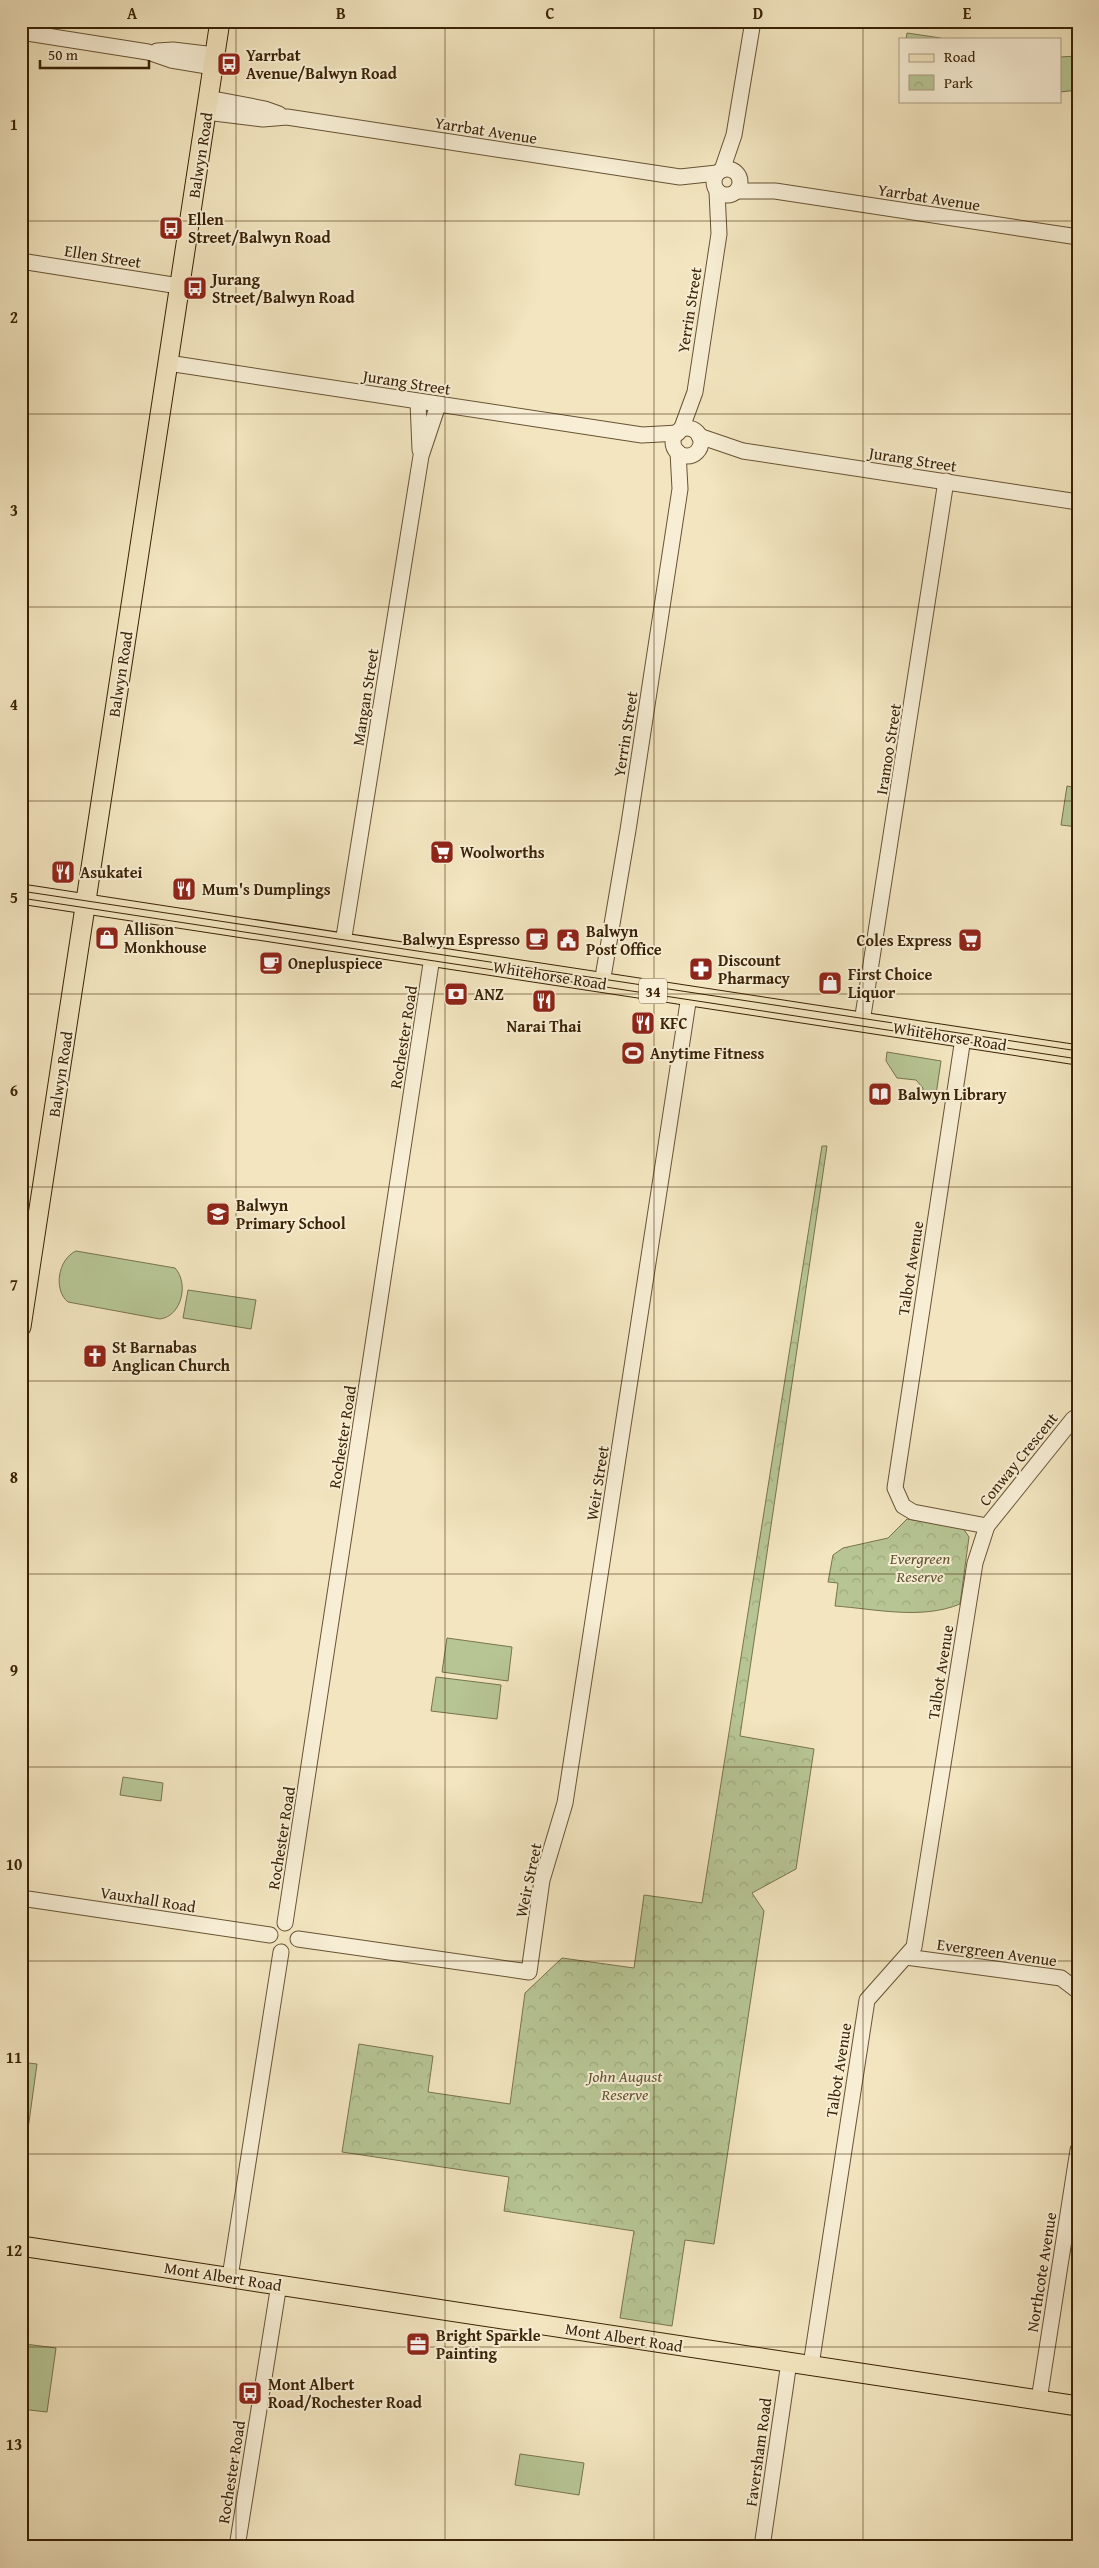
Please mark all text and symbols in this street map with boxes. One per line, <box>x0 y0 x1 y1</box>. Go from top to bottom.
text: A <box>127 1 138 25</box>
text: B <box>336 1 346 25</box>
text: C <box>545 1 555 25</box>
text: D <box>753 1 763 25</box>
text: E <box>963 1 972 25</box>
scale bar <box>40 38 149 70</box>
legend <box>899 38 1062 102</box>
place label: Yarrbat Avenue/Balwyn Road <box>246 43 398 85</box>
text: 50 m <box>48 44 79 65</box>
text: Road <box>944 46 975 67</box>
bus stop icon: Yarrbat Avenue/Balwyn Road <box>216 51 242 77</box>
text: Park <box>944 72 973 93</box>
street label: Balwyn Road <box>181 110 219 200</box>
street label: Yarrbat Avenue <box>433 110 539 150</box>
text: 1 <box>10 112 18 136</box>
street label: Yarrbat Avenue <box>876 177 982 217</box>
place label: Ellen Street/Balwyn Road <box>188 207 331 249</box>
bus stop icon: Ellen Street/Balwyn Road <box>158 215 184 241</box>
street label: Ellen Street <box>63 238 144 274</box>
street label: Yerrin Street <box>670 265 708 355</box>
place label: Jurang Street/Balwyn Road <box>209 267 355 309</box>
bus stop icon: Jurang Street/Balwyn Road <box>182 275 208 301</box>
text: 2 <box>10 305 18 329</box>
street label: Jurang Street <box>359 363 453 401</box>
street label: Jurang Street <box>865 440 959 478</box>
text: 3 <box>10 498 18 522</box>
street label: Balwyn Road <box>101 629 139 719</box>
street label: Mangan Street <box>345 646 385 747</box>
street label: Yerrin Street <box>606 689 644 779</box>
text: 4 <box>10 692 18 716</box>
street label: Iramoo Street <box>869 701 907 796</box>
supermarket icon: Woolworths <box>429 839 455 865</box>
place label: Woolworths <box>460 840 545 864</box>
restaurant icon: Asukatei <box>50 859 76 885</box>
place label: Asukatei <box>80 860 142 884</box>
restaurant icon: Mum's Dumplings <box>171 876 197 902</box>
place label: Mum's Dumplings <box>202 877 331 901</box>
text: 5 <box>10 885 18 909</box>
place label: Allison Monkhouse <box>124 917 207 959</box>
place label: Balwyn Post Office <box>586 919 662 961</box>
shop icon: Allison Monkhouse <box>94 925 120 951</box>
cafe icon: Balwyn Espresso <box>524 926 550 952</box>
place label: Balwyn Espresso <box>402 927 520 951</box>
public building icon: Balwyn Post Office <box>555 927 581 953</box>
supermarket icon: Coles Express <box>957 927 983 953</box>
place label: Coles Express <box>856 928 952 952</box>
place label: Discount Pharmacy <box>718 948 791 990</box>
cafe icon: Onepluspiece <box>258 950 284 976</box>
place label: Onepluspiece <box>288 951 383 975</box>
street label: Whitehorse Road <box>491 954 609 996</box>
pharmacy icon: Discount Pharmacy <box>688 956 714 982</box>
place label: First Choice Liquor <box>848 962 932 1004</box>
shop icon: First Choice Liquor <box>817 970 843 996</box>
road number: 34 <box>639 978 667 1004</box>
bank icon: ANZ <box>443 981 469 1007</box>
place label: ANZ <box>474 982 504 1006</box>
street label: Rochester Road <box>383 983 423 1090</box>
restaurant icon: Narai Thai <box>531 988 557 1014</box>
restaurant icon: KFC <box>630 1010 656 1036</box>
place label: KFC <box>660 1011 687 1035</box>
place label: Narai Thai <box>507 1014 581 1038</box>
street label: Whitehorse Road <box>891 1015 1009 1057</box>
street label: Balwyn Road <box>41 1029 79 1119</box>
sports icon: Anytime Fitness <box>620 1040 646 1066</box>
place label: Anytime Fitness <box>650 1041 764 1065</box>
text: 6 <box>10 1078 18 1102</box>
library icon: Balwyn Library <box>867 1081 893 1107</box>
place label: Balwyn Library <box>898 1082 1008 1106</box>
place label: Balwyn Primary School <box>236 1193 346 1235</box>
school or university icon: Balwyn Primary School <box>205 1201 231 1227</box>
street label: Talbot Avenue <box>891 1219 929 1317</box>
text: 7 <box>10 1272 18 1296</box>
place label: St Barnabas Anglican Church <box>112 1335 231 1377</box>
church icon: St Barnabas Anglican Church <box>82 1343 108 1369</box>
street label: Rochester Road <box>322 1383 362 1490</box>
street label: Conway Crescent <box>973 1407 1063 1511</box>
street label: Weir Street <box>579 1443 615 1522</box>
text: 8 <box>10 1465 18 1489</box>
park label: Evergreen Reserve <box>889 1546 950 1588</box>
street label: Talbot Avenue <box>921 1623 959 1721</box>
text: 9 <box>10 1658 18 1682</box>
street label: Rochester Road <box>261 1784 301 1891</box>
street label: Weir Street <box>508 1840 548 1919</box>
text: 10 <box>6 1852 22 1876</box>
street label: Vauxhall Road <box>98 1880 198 1918</box>
street label: Evergreen Avenue <box>936 1932 1058 1972</box>
street label: Talbot Avenue <box>819 2021 857 2119</box>
text: 11 <box>6 2045 22 2069</box>
park label: John August Reserve <box>585 2064 663 2106</box>
street label: Northcote Avenue <box>1020 2210 1062 2334</box>
text: 12 <box>6 2238 22 2262</box>
street label: Mont Albert Road <box>163 2255 284 2297</box>
street label: Mont Albert Road <box>564 2316 685 2358</box>
place label: Bright Sparkle Painting <box>436 2323 541 2365</box>
office icon: Bright Sparkle Painting <box>405 2331 431 2357</box>
place label: Mont Albert Road/Rochester Road <box>268 2372 423 2414</box>
bus stop icon: Mont Albert Road/Rochester Road <box>237 2380 263 2406</box>
street label: Faversham Road <box>739 2396 778 2508</box>
street label: Rochester Road <box>211 2418 251 2525</box>
text: 13 <box>6 2432 22 2456</box>

